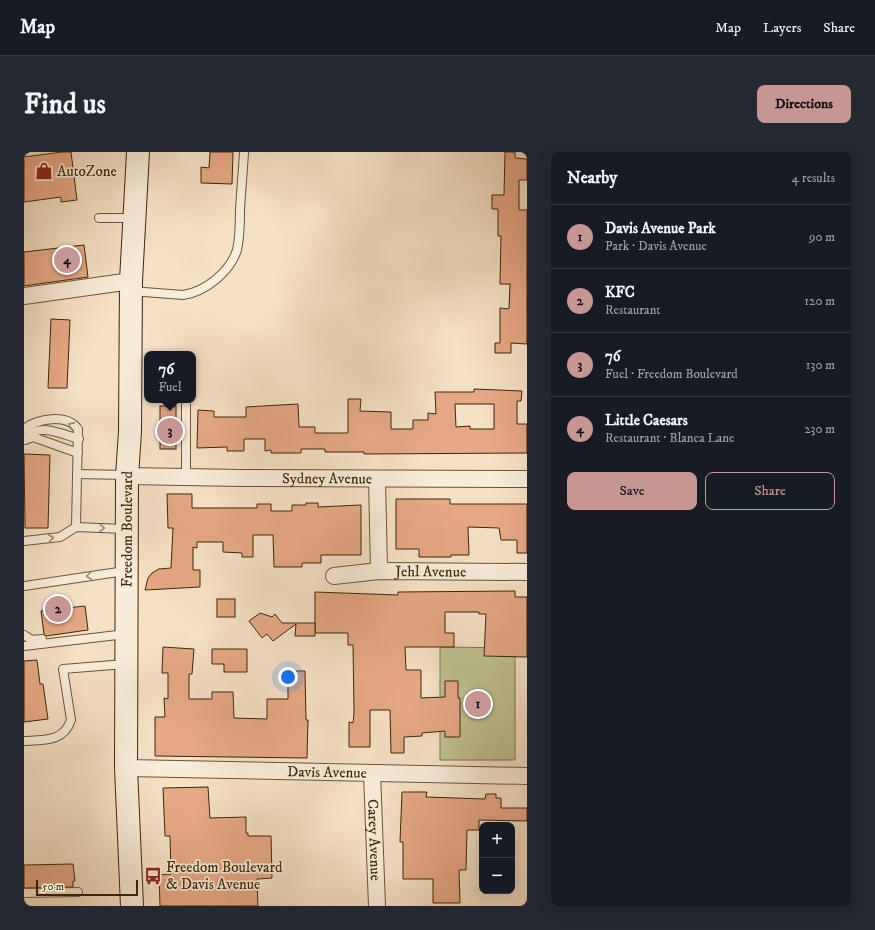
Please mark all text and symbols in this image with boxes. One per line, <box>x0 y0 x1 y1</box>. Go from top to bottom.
text: Map <box>20 16 55 39</box>
text: Map <box>715 19 741 37</box>
text: Layers <box>763 19 801 37</box>
text: Share <box>823 19 855 37</box>
button: Directions <box>757 85 851 123</box>
text: Find us <box>24 87 106 122</box>
shop icon: AutoZone <box>34 161 54 181</box>
place label: AutoZone <box>57 162 117 181</box>
text: Nearby <box>567 167 617 189</box>
text: 4 results <box>792 170 835 186</box>
text: Davis Avenue Park <box>605 219 716 238</box>
text: 1 <box>578 229 582 245</box>
text: 90 m <box>809 229 835 245</box>
text: Park · Davis Avenue <box>605 238 707 254</box>
pin: 4 <box>54 245 80 275</box>
text: KFC <box>605 283 635 302</box>
text: 2 <box>577 293 583 309</box>
text: 120 m <box>804 293 835 309</box>
text: Restaurant <box>605 302 661 318</box>
text: 76 <box>605 347 621 366</box>
popup <box>144 351 196 403</box>
text: 3 <box>578 357 582 373</box>
text: 130 m <box>806 357 835 373</box>
text: 76 <box>158 360 174 379</box>
text: Fuel · Freedom Boulevard <box>605 366 738 382</box>
text: Fuel <box>158 379 182 395</box>
text: Little Caesars <box>605 411 688 430</box>
pin: 3 <box>157 416 183 446</box>
text: 4 <box>576 421 584 437</box>
text: 230 m <box>804 421 835 437</box>
one-way arrow <box>68 422 75 430</box>
text: Restaurant · Blanca Lane <box>605 430 735 446</box>
street label: Sydney Avenue <box>282 469 372 488</box>
street label: Freedom Boulevard <box>118 470 137 587</box>
button: Save <box>567 472 697 510</box>
button: Share <box>705 472 835 510</box>
one-way arrow <box>99 524 105 532</box>
one-way arrow <box>48 534 54 543</box>
street label: Jehl Avenue <box>393 562 466 582</box>
one-way arrow <box>86 571 92 580</box>
pin: 2 <box>45 594 71 624</box>
your location <box>278 667 298 687</box>
pin: 1 <box>465 689 491 719</box>
street label: Davis Avenue <box>287 762 367 783</box>
street label: Carey Avenue <box>363 799 385 881</box>
map controls <box>479 822 515 894</box>
button: + <box>479 822 515 858</box>
place label: Freedom Boulevard & Davis Avenue <box>166 858 283 894</box>
button: − <box>479 858 515 894</box>
bus stop icon: Freedom Boulevard & Davis Avenue <box>143 866 163 886</box>
scale bar <box>36 878 138 897</box>
text: 50 m <box>42 880 64 894</box>

